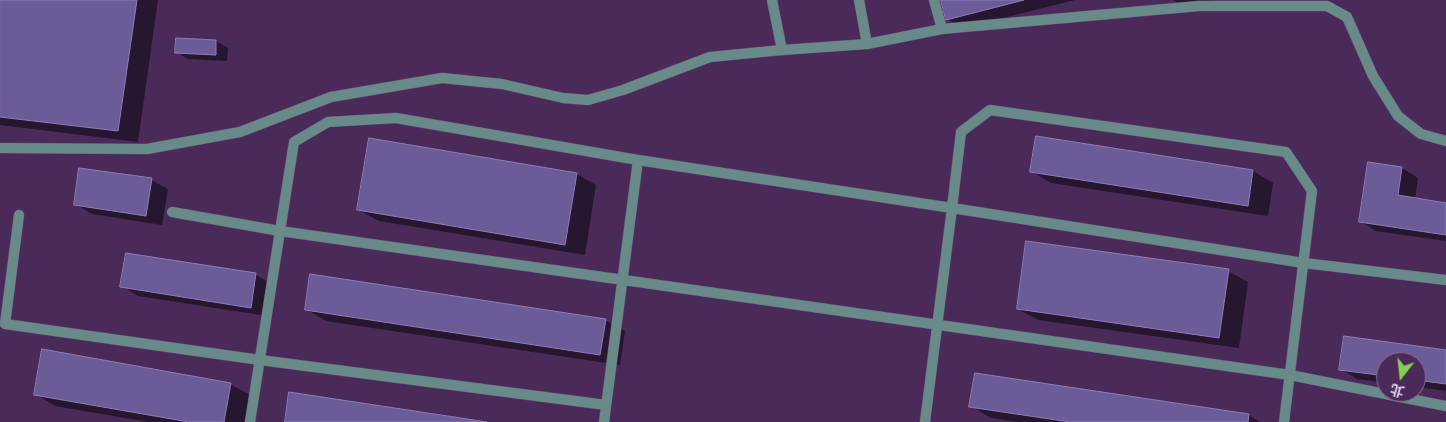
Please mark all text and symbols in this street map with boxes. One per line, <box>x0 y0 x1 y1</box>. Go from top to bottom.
north arrow <box>1376 352 1426 402</box>
text: 北 <box>1388 381 1406 400</box>

